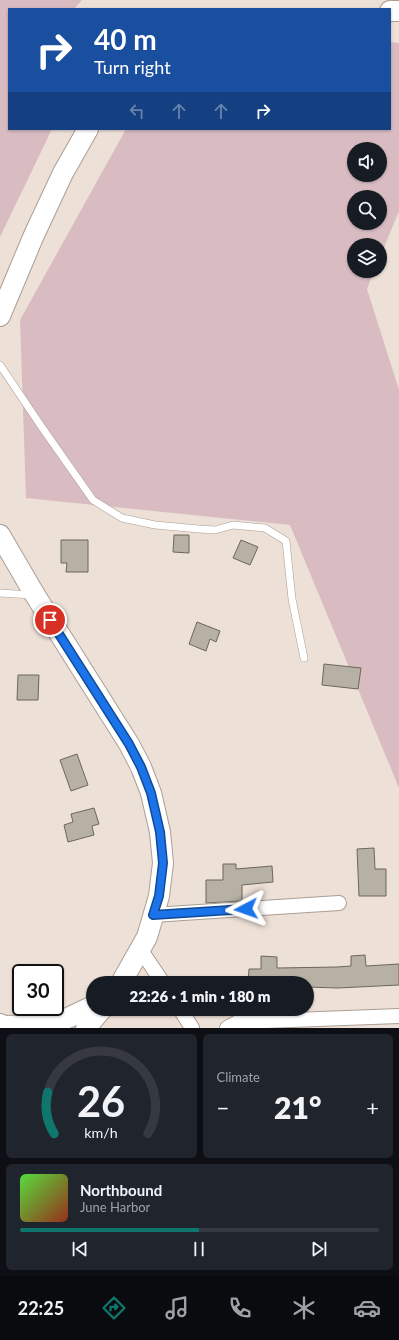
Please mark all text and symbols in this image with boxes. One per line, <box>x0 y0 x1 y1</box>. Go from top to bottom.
text: 40 m <box>94 22 157 56</box>
icon: right <box>28 24 80 76</box>
text: Turn right <box>94 56 171 78</box>
icon: left <box>126 100 148 122</box>
icon: ahead <box>168 100 190 122</box>
icon: ahead <box>210 100 232 122</box>
icon: right <box>252 100 274 122</box>
map controls <box>347 142 387 278</box>
button: sound <box>347 142 387 182</box>
button: search <box>347 190 387 230</box>
button: layers <box>347 238 387 278</box>
pin <box>33 603 67 637</box>
icon: arrive <box>39 609 61 631</box>
position arrow <box>225 888 267 930</box>
speed limit sign: 30 <box>12 964 64 1016</box>
text: 22:26 · 1 min · 180 m <box>129 987 271 1005</box>
text: Climate <box>217 1069 260 1085</box>
text: 26 <box>77 1076 125 1126</box>
text: 21° <box>274 1089 321 1125</box>
text: − <box>217 1094 229 1121</box>
text: + <box>366 1094 379 1121</box>
text: km/h <box>85 1124 118 1141</box>
text: Northbound <box>80 1181 162 1199</box>
text: June Harbor <box>80 1199 150 1215</box>
icon: previous <box>69 1238 91 1260</box>
icon: pause <box>188 1238 210 1260</box>
icon: next <box>308 1238 330 1260</box>
icon: directions <box>100 1294 128 1322</box>
icon: music <box>163 1294 191 1322</box>
icon: phone <box>226 1294 254 1322</box>
icon: climate <box>290 1294 318 1322</box>
icon: car <box>353 1294 381 1322</box>
text: 22:25 <box>18 1297 64 1319</box>

